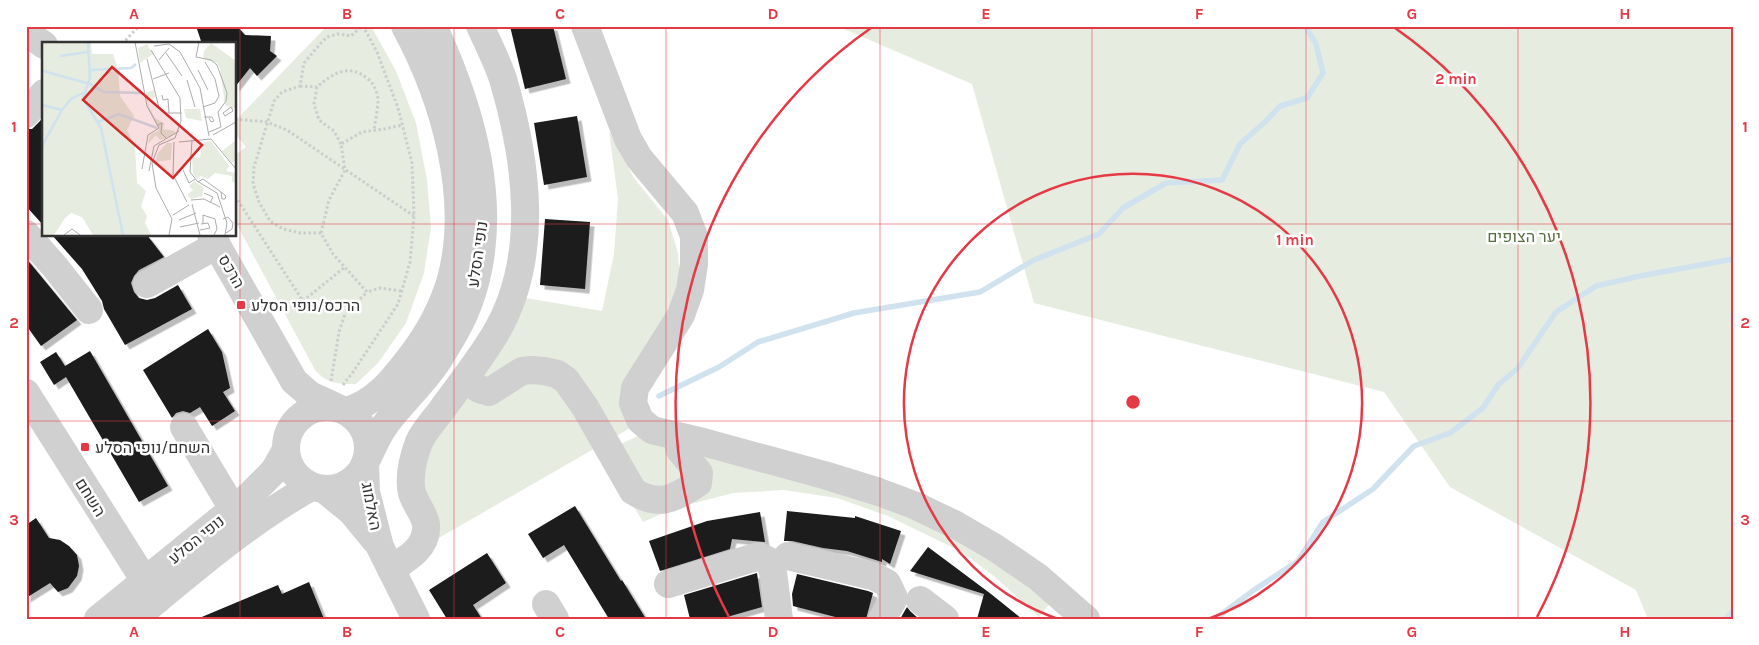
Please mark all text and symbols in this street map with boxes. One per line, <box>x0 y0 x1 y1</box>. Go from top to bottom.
text: A <box>129 4 139 23</box>
text: B <box>342 4 352 23</box>
text: C <box>555 4 565 23</box>
text: D <box>768 4 779 23</box>
text: E <box>981 4 991 23</box>
text: F <box>1195 4 1204 23</box>
text: G <box>1407 4 1417 23</box>
text: H <box>1619 4 1631 23</box>
inset map <box>42 42 236 236</box>
text: 2 min <box>1435 70 1477 88</box>
text: 1 <box>11 117 17 136</box>
text: 1 <box>1742 117 1748 136</box>
street label: נופי הסלע <box>463 220 492 288</box>
park label: יער הצופים <box>1487 227 1561 246</box>
text: 1 min <box>1276 231 1314 249</box>
street label: הרכס <box>214 251 249 292</box>
place label: הרכס/נופי הסלע <box>251 296 360 315</box>
marker: הרכס/נופי הסלע <box>235 299 247 311</box>
text: 2 <box>9 313 19 332</box>
text: 2 <box>1740 313 1750 332</box>
centre of rings <box>1124 393 1142 411</box>
place label: השחם/נופי הסלע <box>95 438 210 457</box>
marker: השחם/נופי הסלע <box>79 441 91 453</box>
street label: השחם <box>71 474 110 520</box>
street label: האלמוג <box>358 480 386 532</box>
text: 3 <box>9 510 19 529</box>
text: 3 <box>1740 510 1750 529</box>
street label: נופי הסלע <box>165 511 228 568</box>
text: A <box>129 622 139 641</box>
text: B <box>342 622 352 641</box>
text: C <box>555 622 565 641</box>
text: D <box>768 622 779 641</box>
text: E <box>981 622 991 641</box>
text: F <box>1195 622 1204 641</box>
text: G <box>1407 622 1417 641</box>
text: H <box>1619 622 1631 641</box>

